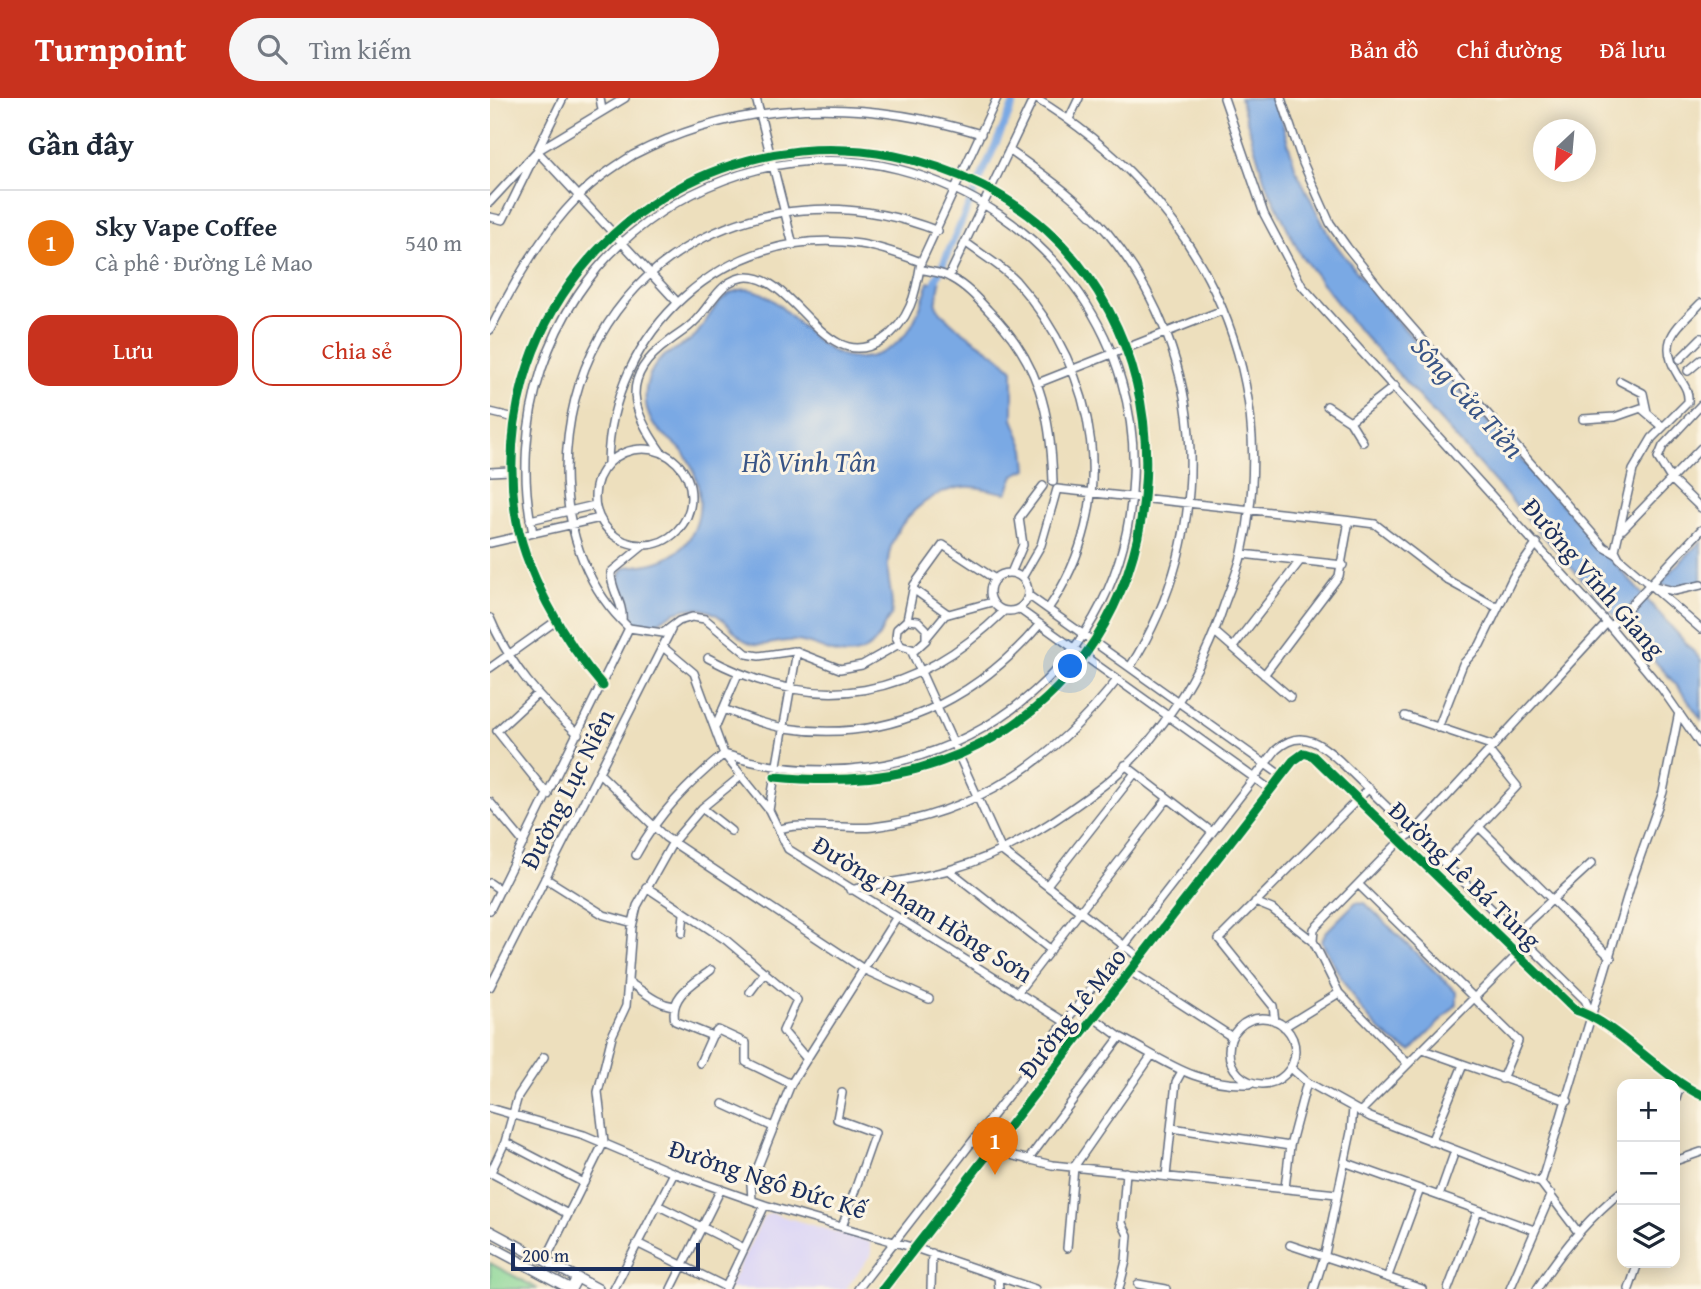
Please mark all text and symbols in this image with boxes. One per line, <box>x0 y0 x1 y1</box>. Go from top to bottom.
search box <box>229 18 719 81</box>
text: Turnpoint <box>35 25 187 73</box>
icon: search <box>253 30 291 68</box>
text: Tìm kiếm <box>309 30 411 69</box>
text: Bản đồ <box>1350 32 1419 67</box>
text: Chỉ đường <box>1457 32 1562 67</box>
text: Đã lưu <box>1600 32 1666 67</box>
north arrow <box>1533 119 1596 182</box>
text: Gần đây <box>28 122 134 166</box>
text: Sky Vape Coffee <box>95 207 277 246</box>
text: 1 <box>45 226 57 259</box>
text: 540 m <box>405 226 462 259</box>
text: Cà phê · Đường Lê Mao <box>95 246 313 279</box>
button: Lưu <box>28 315 238 386</box>
button: Chia sẻ <box>252 315 462 386</box>
water label: Sông Cửa Tiền <box>1402 326 1535 467</box>
water label: Hồ Vinh Tân <box>741 441 876 482</box>
street label: Đường Vĩnh Giang <box>1514 489 1675 667</box>
your location <box>1053 649 1087 683</box>
street label: Đường Lục Niên <box>509 702 624 876</box>
street label: Đường Lê Bá Tùng <box>1380 791 1551 958</box>
street label: Đường Phạm Hồng Sơn <box>806 825 1041 992</box>
street label: Đường Lê Mao <box>1008 939 1135 1087</box>
map controls <box>1617 1079 1680 1268</box>
button: + <box>1617 1079 1680 1142</box>
pin: 1 <box>972 1117 1018 1175</box>
street label: Đường Ngô Đức Kế <box>664 1128 873 1229</box>
button: − <box>1617 1142 1680 1205</box>
button: layers <box>1617 1205 1680 1268</box>
scale bar <box>511 1240 700 1272</box>
text: 200 m <box>522 1241 569 1269</box>

